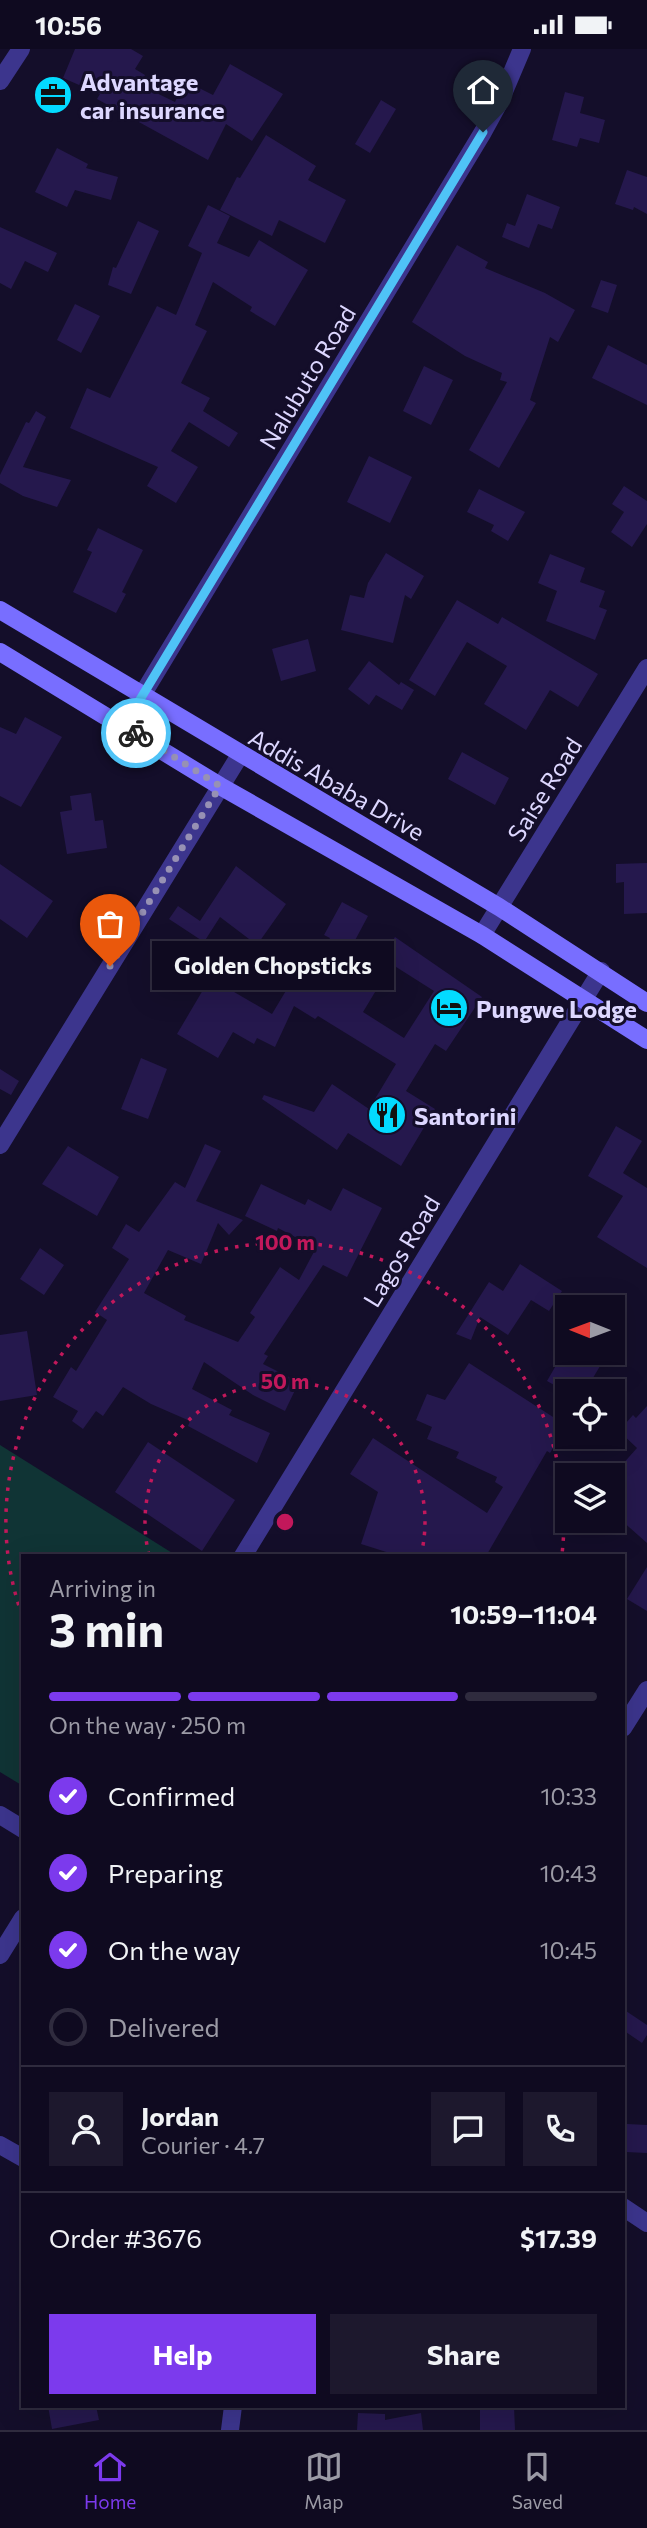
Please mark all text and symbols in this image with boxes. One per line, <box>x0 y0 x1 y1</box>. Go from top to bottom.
text: 10:56 <box>35 9 102 40</box>
pin <box>453 60 513 132</box>
place label: Advantage car insurance <box>80 67 225 124</box>
icon: home <box>464 71 502 109</box>
office icon: Advantage car insurance <box>32 74 74 116</box>
street label: Nalubuto Road <box>253 300 361 454</box>
courier <box>101 698 171 768</box>
icon: bike <box>117 714 155 752</box>
street label: Addis Ababa Drive <box>244 722 430 846</box>
street label: Saise Road <box>501 732 587 846</box>
pin <box>80 894 140 966</box>
icon: bag <box>91 905 129 943</box>
callout: Golden Chopsticks <box>152 941 394 991</box>
text: Golden Chopsticks <box>174 951 372 979</box>
hotel icon: Pungwe Lodge <box>428 987 470 1029</box>
place label: Pungwe Lodge <box>476 994 637 1023</box>
restaurant icon: Santorini <box>366 1094 408 1136</box>
place label: Santorini <box>414 1101 517 1130</box>
street label: Lagos Road <box>356 1190 446 1312</box>
text: 100 m <box>255 1229 315 1254</box>
north arrow <box>555 1295 625 1365</box>
map controls <box>555 1295 625 1533</box>
text: 50 m <box>261 1368 309 1393</box>
button: locate <box>555 1379 625 1449</box>
button: layers <box>555 1463 625 1533</box>
centre of rings <box>273 1510 297 1534</box>
text: Arriving in <box>49 1574 156 1602</box>
text: 10:59–11:04 <box>450 1598 597 1629</box>
text: 3 min <box>49 1600 164 1656</box>
text: On the way · 250 m <box>49 1711 246 1739</box>
icon: check <box>49 1777 87 1815</box>
text: Confirmed <box>108 1780 235 1811</box>
text: 10:33 <box>541 1782 597 1810</box>
icon: check <box>49 1854 87 1892</box>
text: Preparing <box>108 1857 223 1888</box>
text: 10:43 <box>540 1859 597 1887</box>
icon: check <box>49 1931 87 1969</box>
text: On the way <box>108 1934 241 1965</box>
text: 10:45 <box>540 1936 597 1964</box>
text: Delivered <box>108 2011 219 2042</box>
button: person <box>49 2092 123 2166</box>
button: chat <box>431 2092 505 2166</box>
button: phone <box>523 2092 597 2166</box>
text: Jordan <box>141 2100 219 2131</box>
text: Courier · 4.7 <box>141 2131 265 2159</box>
text: Order #3676 <box>49 2222 202 2253</box>
text: $17.39 <box>520 2222 597 2253</box>
button: Help <box>49 2314 316 2394</box>
button: Share <box>330 2314 597 2394</box>
tab: Home <box>84 2448 136 2513</box>
tab: Map <box>304 2448 344 2513</box>
tab: Saved <box>512 2448 563 2513</box>

